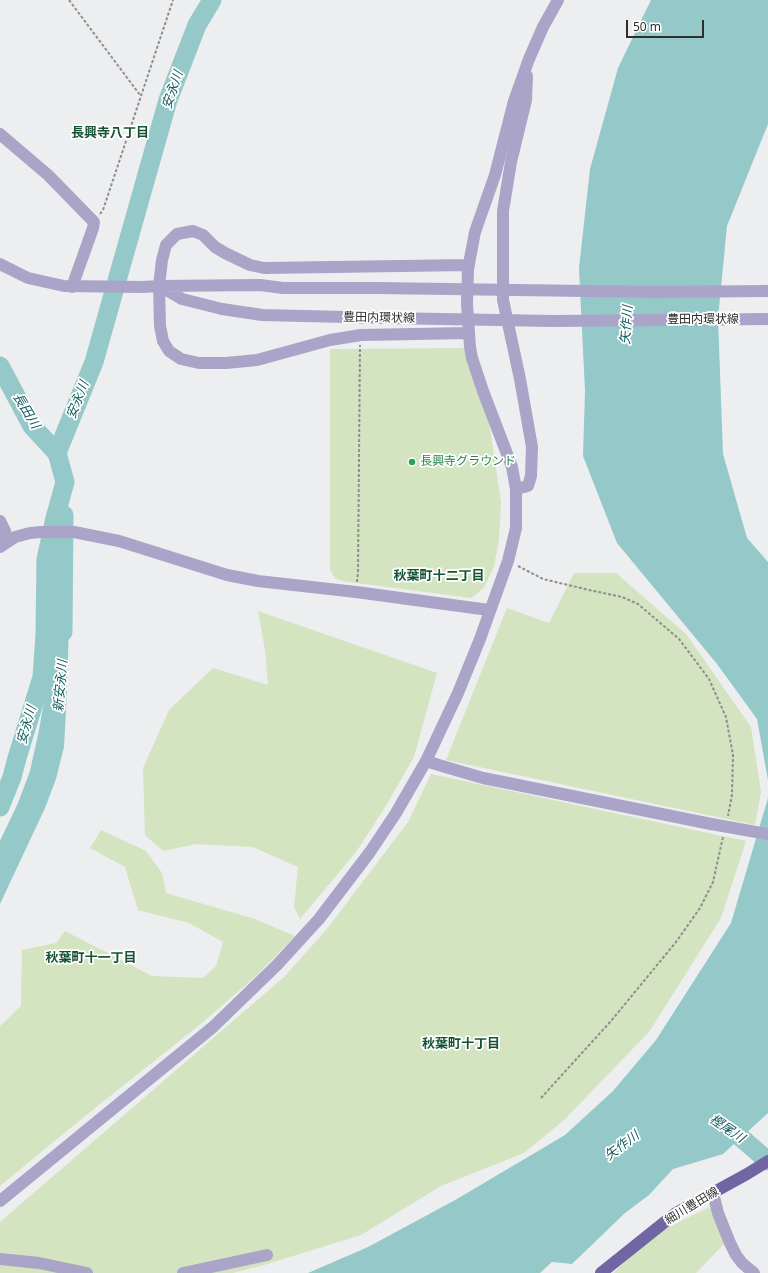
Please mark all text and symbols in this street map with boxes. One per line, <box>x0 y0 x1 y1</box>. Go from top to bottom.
scale bar <box>628 12 706 38</box>
text: 50 m <box>633 18 661 35</box>
water label: 安永川 <box>159 69 187 111</box>
district label: 長興寺八丁目 <box>71 125 149 141</box>
water label: 矢作川 <box>618 305 636 345</box>
street label: 豊田内環状線 <box>343 310 415 326</box>
street label: 豊田内環状線 <box>667 313 739 327</box>
water label: 安永川 <box>63 379 93 421</box>
water label: 長田川 <box>9 390 43 432</box>
place label: 長興寺グラウンド <box>420 455 516 469</box>
marker: 長興寺グラウンド <box>407 457 417 467</box>
district label: 秋葉町十二丁目 <box>394 568 484 584</box>
water label: 新安永川 <box>51 659 71 713</box>
water label: 安永川 <box>14 704 40 746</box>
district label: 秋葉町十一丁目 <box>46 950 136 966</box>
district label: 秋葉町十丁目 <box>422 1036 500 1052</box>
water label: 樫尾川 <box>706 1112 748 1146</box>
water label: 矢作川 <box>602 1128 642 1164</box>
street label: 細川豊田線 <box>663 1184 721 1228</box>

